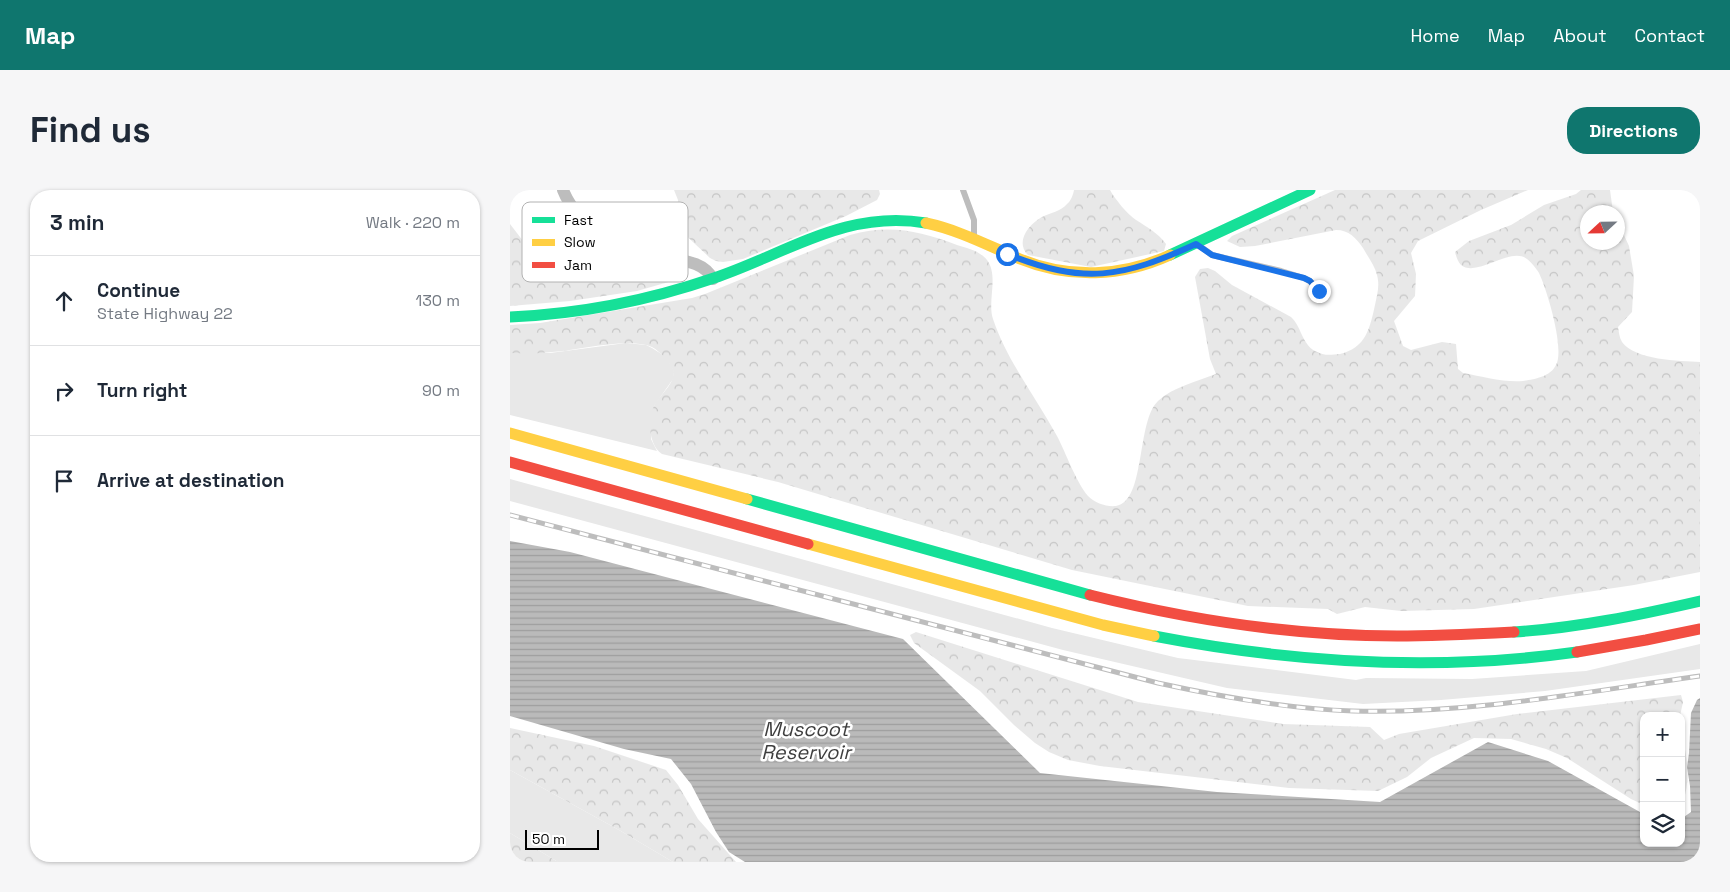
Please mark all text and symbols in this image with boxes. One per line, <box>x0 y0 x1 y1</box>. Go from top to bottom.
text: Map <box>25 20 75 51</box>
text: Home <box>1411 24 1460 47</box>
text: Map <box>1488 24 1525 47</box>
text: About <box>1553 24 1607 47</box>
text: Contact <box>1635 24 1705 47</box>
button: Directions <box>1567 107 1700 154</box>
text: Find us <box>30 108 151 152</box>
legend <box>522 202 688 282</box>
north arrow <box>1580 205 1625 250</box>
text: 3 min <box>50 209 105 236</box>
text: Fast <box>564 211 593 229</box>
text: Walk · 220 m <box>366 212 460 233</box>
text: Slow <box>564 233 596 251</box>
route start <box>996 243 1019 266</box>
text: Jam <box>564 256 592 274</box>
text: Continue <box>97 278 180 303</box>
route end <box>1308 280 1331 303</box>
icon: ahead <box>50 287 78 315</box>
text: 130 m <box>416 290 460 311</box>
text: State Highway 22 <box>97 303 233 324</box>
icon: right <box>50 377 78 405</box>
text: Turn right <box>97 378 187 403</box>
text: 90 m <box>422 380 460 401</box>
icon: arrive <box>50 467 78 495</box>
text: Arrive at destination <box>97 468 285 493</box>
map controls <box>1640 712 1685 847</box>
button: + <box>1640 712 1685 757</box>
water label: Muscoot Reservoir <box>761 716 853 765</box>
button: − <box>1640 757 1685 802</box>
button: layers <box>1640 802 1685 847</box>
scale bar <box>525 827 599 850</box>
text: 50 m <box>532 830 565 848</box>

